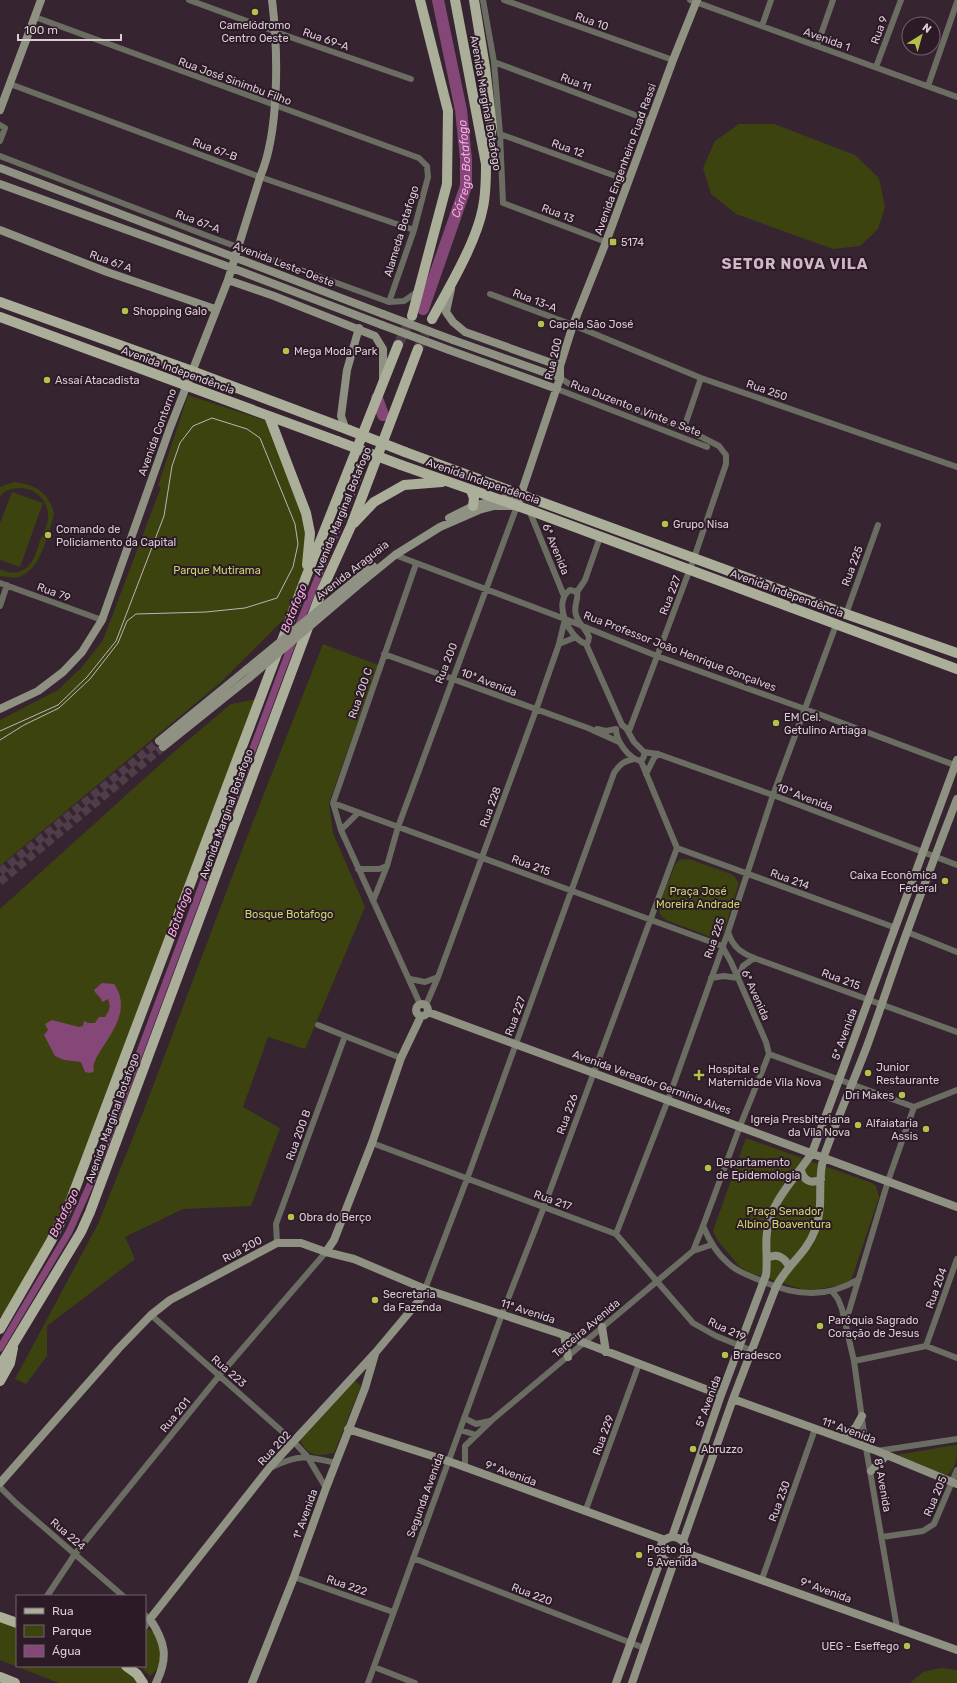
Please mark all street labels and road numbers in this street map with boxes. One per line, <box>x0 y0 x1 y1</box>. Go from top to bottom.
street label: Rua 10 <box>573 9 610 33</box>
street label: Rua 9 <box>868 14 891 46</box>
street label: Avenida 1 <box>802 25 852 54</box>
street label: Rua 69-A <box>301 26 351 54</box>
street label: Avenida Marginal Botafogo <box>467 34 504 172</box>
street label: Rua José Sinimbu Filho <box>176 55 293 108</box>
street label: Rua 11 <box>559 71 593 94</box>
street label: Avenida Engenheiro Fuad Rassi <box>592 82 659 237</box>
street label: Rua 67-B <box>191 135 239 164</box>
street label: Rua 12 <box>550 137 586 160</box>
street label: Alameda Botafogo <box>381 184 422 278</box>
street label: Rua 13 <box>540 201 576 226</box>
street label: Rua 67-A <box>174 207 222 236</box>
street label: Avenida Leste-Oeste <box>232 239 336 290</box>
street label: Rua 67 A <box>88 248 134 275</box>
street label: Rua 13-A <box>511 286 559 315</box>
street label: Rua 200 <box>542 337 565 382</box>
street label: Avenida Independência <box>119 344 236 397</box>
street label: Rua 250 <box>745 377 789 404</box>
street label: Rua Duzento e Vinte e Sete <box>569 378 703 439</box>
street label: Avenida Contorno <box>136 387 179 477</box>
street label: Avenida Marginal Botafogo <box>311 445 374 577</box>
street label: Avenida Independência <box>424 456 542 507</box>
street label: 6ª Avenida <box>539 522 572 577</box>
street label: Avenida Araguaia <box>313 538 391 603</box>
street label: Rua 225 <box>839 544 866 588</box>
street label: Avenida Independência <box>728 567 845 620</box>
street label: Rua 227 <box>657 573 684 617</box>
street label: Rua 79 <box>35 580 72 605</box>
street label: Rua Professor João Henrique Gonçalves <box>582 609 778 694</box>
street label: Rua 200 <box>433 641 460 686</box>
street label: Rua 200 C <box>346 666 375 720</box>
street label: 10ª Avenida <box>459 666 519 699</box>
street label: Avenida Marginal Botafogo <box>197 747 256 881</box>
street label: 10ª Avenida <box>775 781 835 814</box>
street label: Rua 228 <box>477 785 504 829</box>
street label: Rua 215 <box>510 852 552 879</box>
street label: Rua 214 <box>769 866 811 893</box>
street label: Rua 225 <box>701 916 728 960</box>
street label: Rua 215 <box>820 966 862 993</box>
street label: 6ª Avenida <box>739 968 772 1023</box>
street label: Rua 227 <box>502 994 529 1038</box>
street label: 5ª Avenida <box>829 1007 860 1062</box>
street label: Avenida Vereador Germínio Alves <box>571 1048 733 1117</box>
street label: Avenida Marginal Botafogo <box>83 1051 142 1185</box>
street label: Rua 226 <box>554 1092 581 1136</box>
street label: Rua 200 B <box>283 1108 314 1162</box>
street label: Rua 217 <box>532 1188 574 1213</box>
street label: Rua 200 <box>220 1234 264 1265</box>
street label: Rua 204 <box>923 1266 950 1311</box>
street label: Terceira Avenida <box>550 1296 623 1360</box>
street label: 11ª Avenida <box>499 1297 557 1326</box>
street label: Rua 219 <box>706 1315 748 1344</box>
street label: Rua 223 <box>209 1353 249 1390</box>
street label: 5ª Avenida <box>693 1374 724 1429</box>
street label: Rua 201 <box>158 1395 193 1435</box>
street label: Rua 229 <box>590 1413 617 1457</box>
street label: 11ª Avenida <box>820 1415 878 1446</box>
street label: Rua 202 <box>255 1428 294 1468</box>
street label: Segunda Avenida <box>404 1451 447 1539</box>
street label: 8ª Avenida <box>871 1457 894 1513</box>
street label: 9ª Avenida <box>483 1458 538 1489</box>
street label: Rua 205 <box>921 1474 950 1518</box>
street label: Rua 230 <box>766 1479 793 1523</box>
street label: 1ª Avenida <box>290 1487 320 1541</box>
street label: Rua 224 <box>47 1516 88 1553</box>
street label: Rua 222 <box>325 1572 369 1598</box>
street label: 9ª Avenida <box>798 1575 853 1606</box>
street label: Rua 220 <box>510 1581 554 1608</box>

